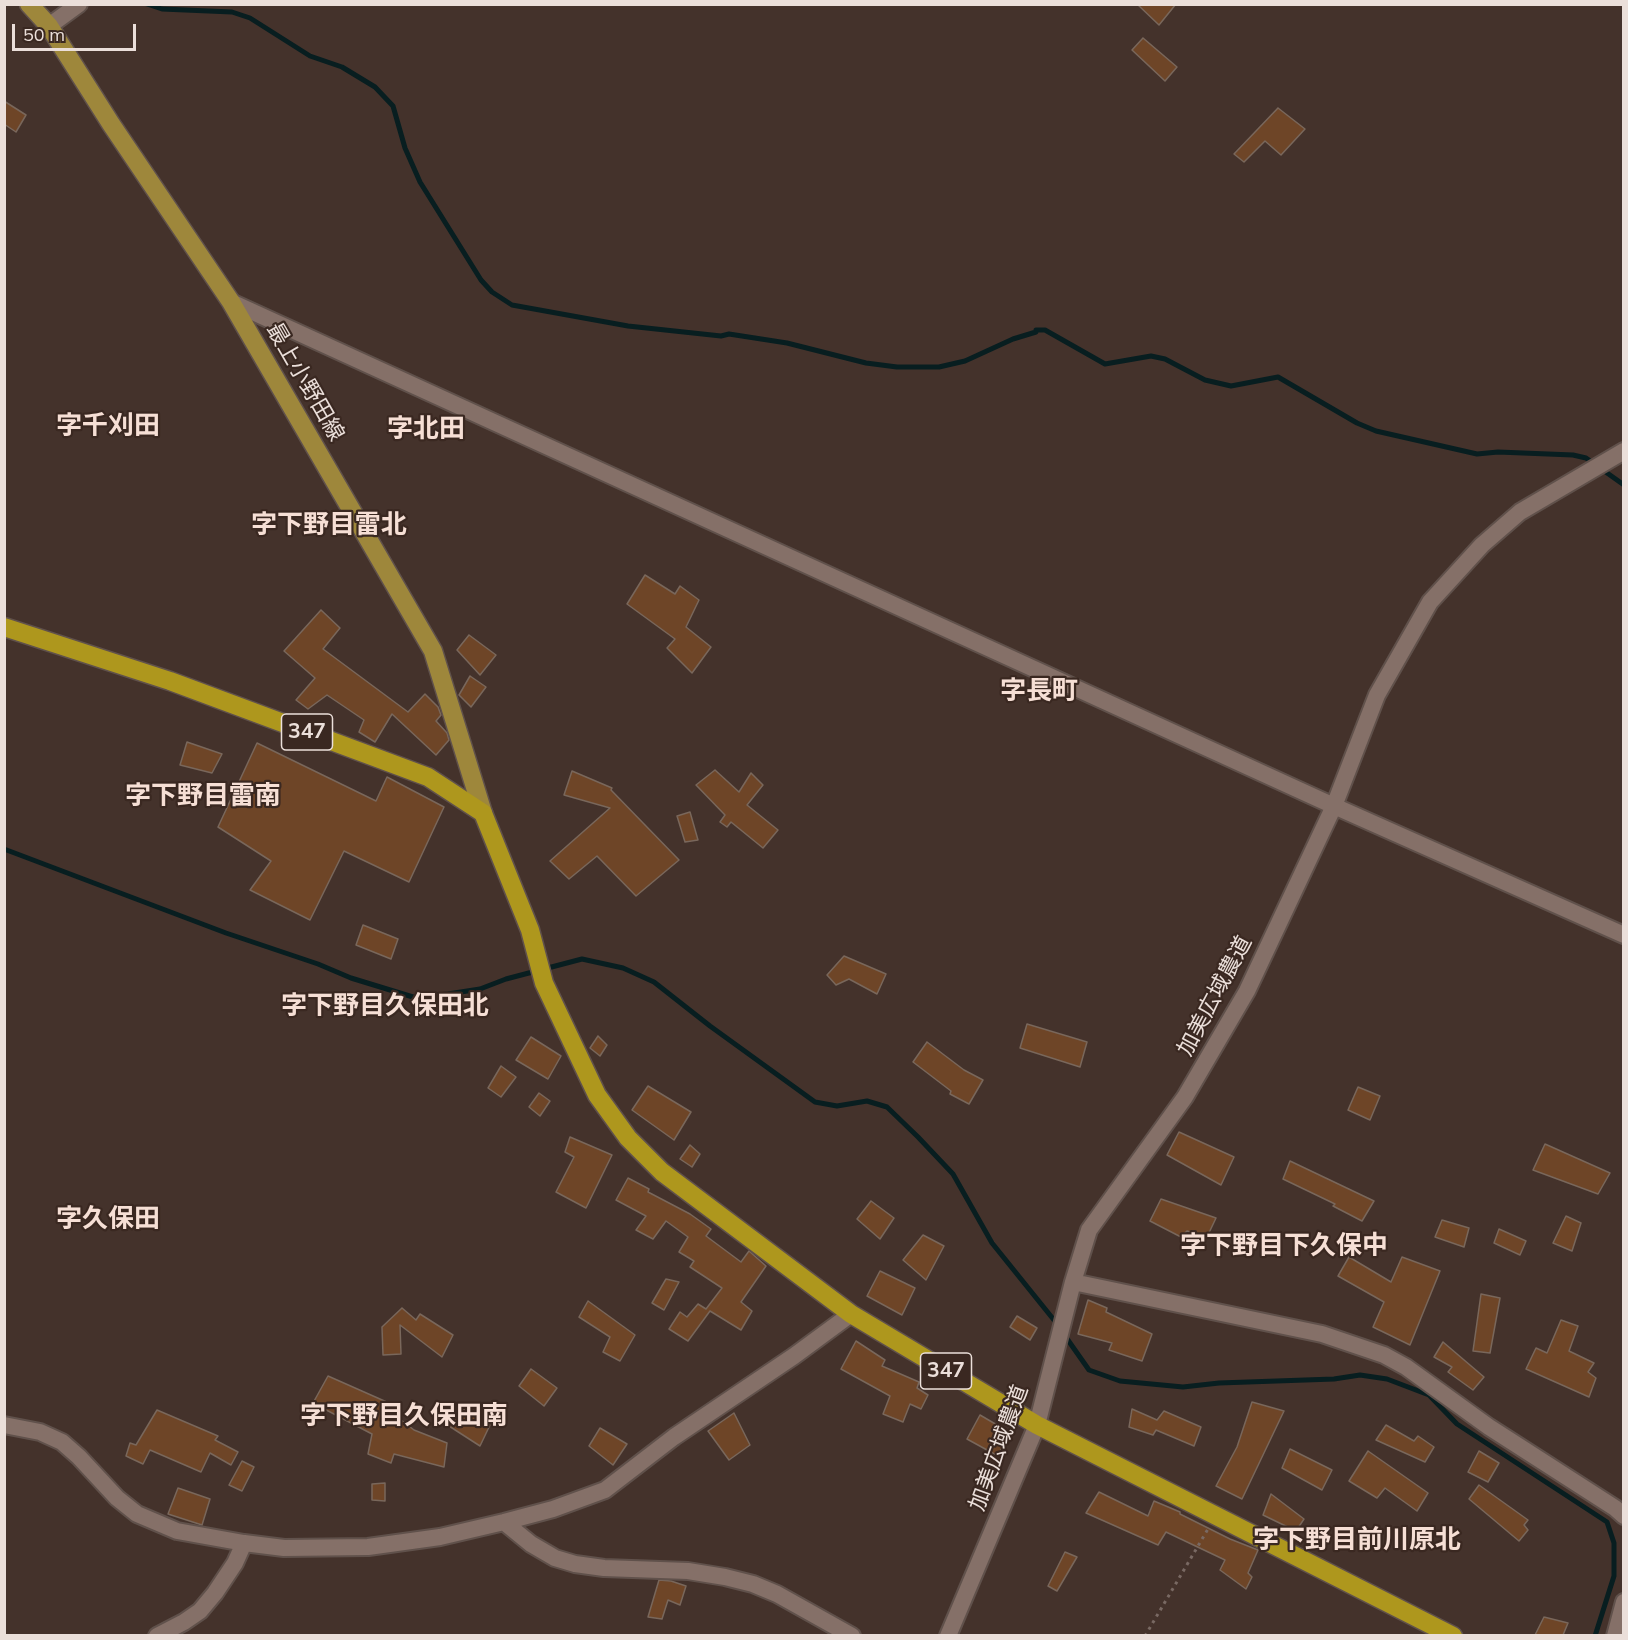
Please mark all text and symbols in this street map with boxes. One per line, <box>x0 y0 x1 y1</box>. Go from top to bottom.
scale bar <box>15 12 140 50</box>
text: 50 m <box>23 23 65 46</box>
street label: 最上小野田線 <box>261 318 349 446</box>
district label: 字千刈田 <box>56 410 160 442</box>
district label: 字北田 <box>387 413 465 445</box>
district label: 字下野目雷北 <box>251 509 407 541</box>
district label: 字長町 <box>1000 675 1078 707</box>
road number: 347 <box>282 714 332 750</box>
district label: 字下野目雷南 <box>125 780 281 812</box>
street label: 加美広域農道 <box>1172 932 1258 1060</box>
district label: 字下野目久保田北 <box>281 990 489 1022</box>
district label: 字久保田 <box>56 1203 160 1235</box>
district label: 字下野目下久保中 <box>1180 1230 1388 1262</box>
road number: 347 <box>920 1353 972 1389</box>
street label: 加美広域農道 <box>964 1381 1034 1515</box>
district label: 字下野目久保田南 <box>300 1400 508 1432</box>
district label: 字下野目前川原北 <box>1253 1524 1461 1556</box>

